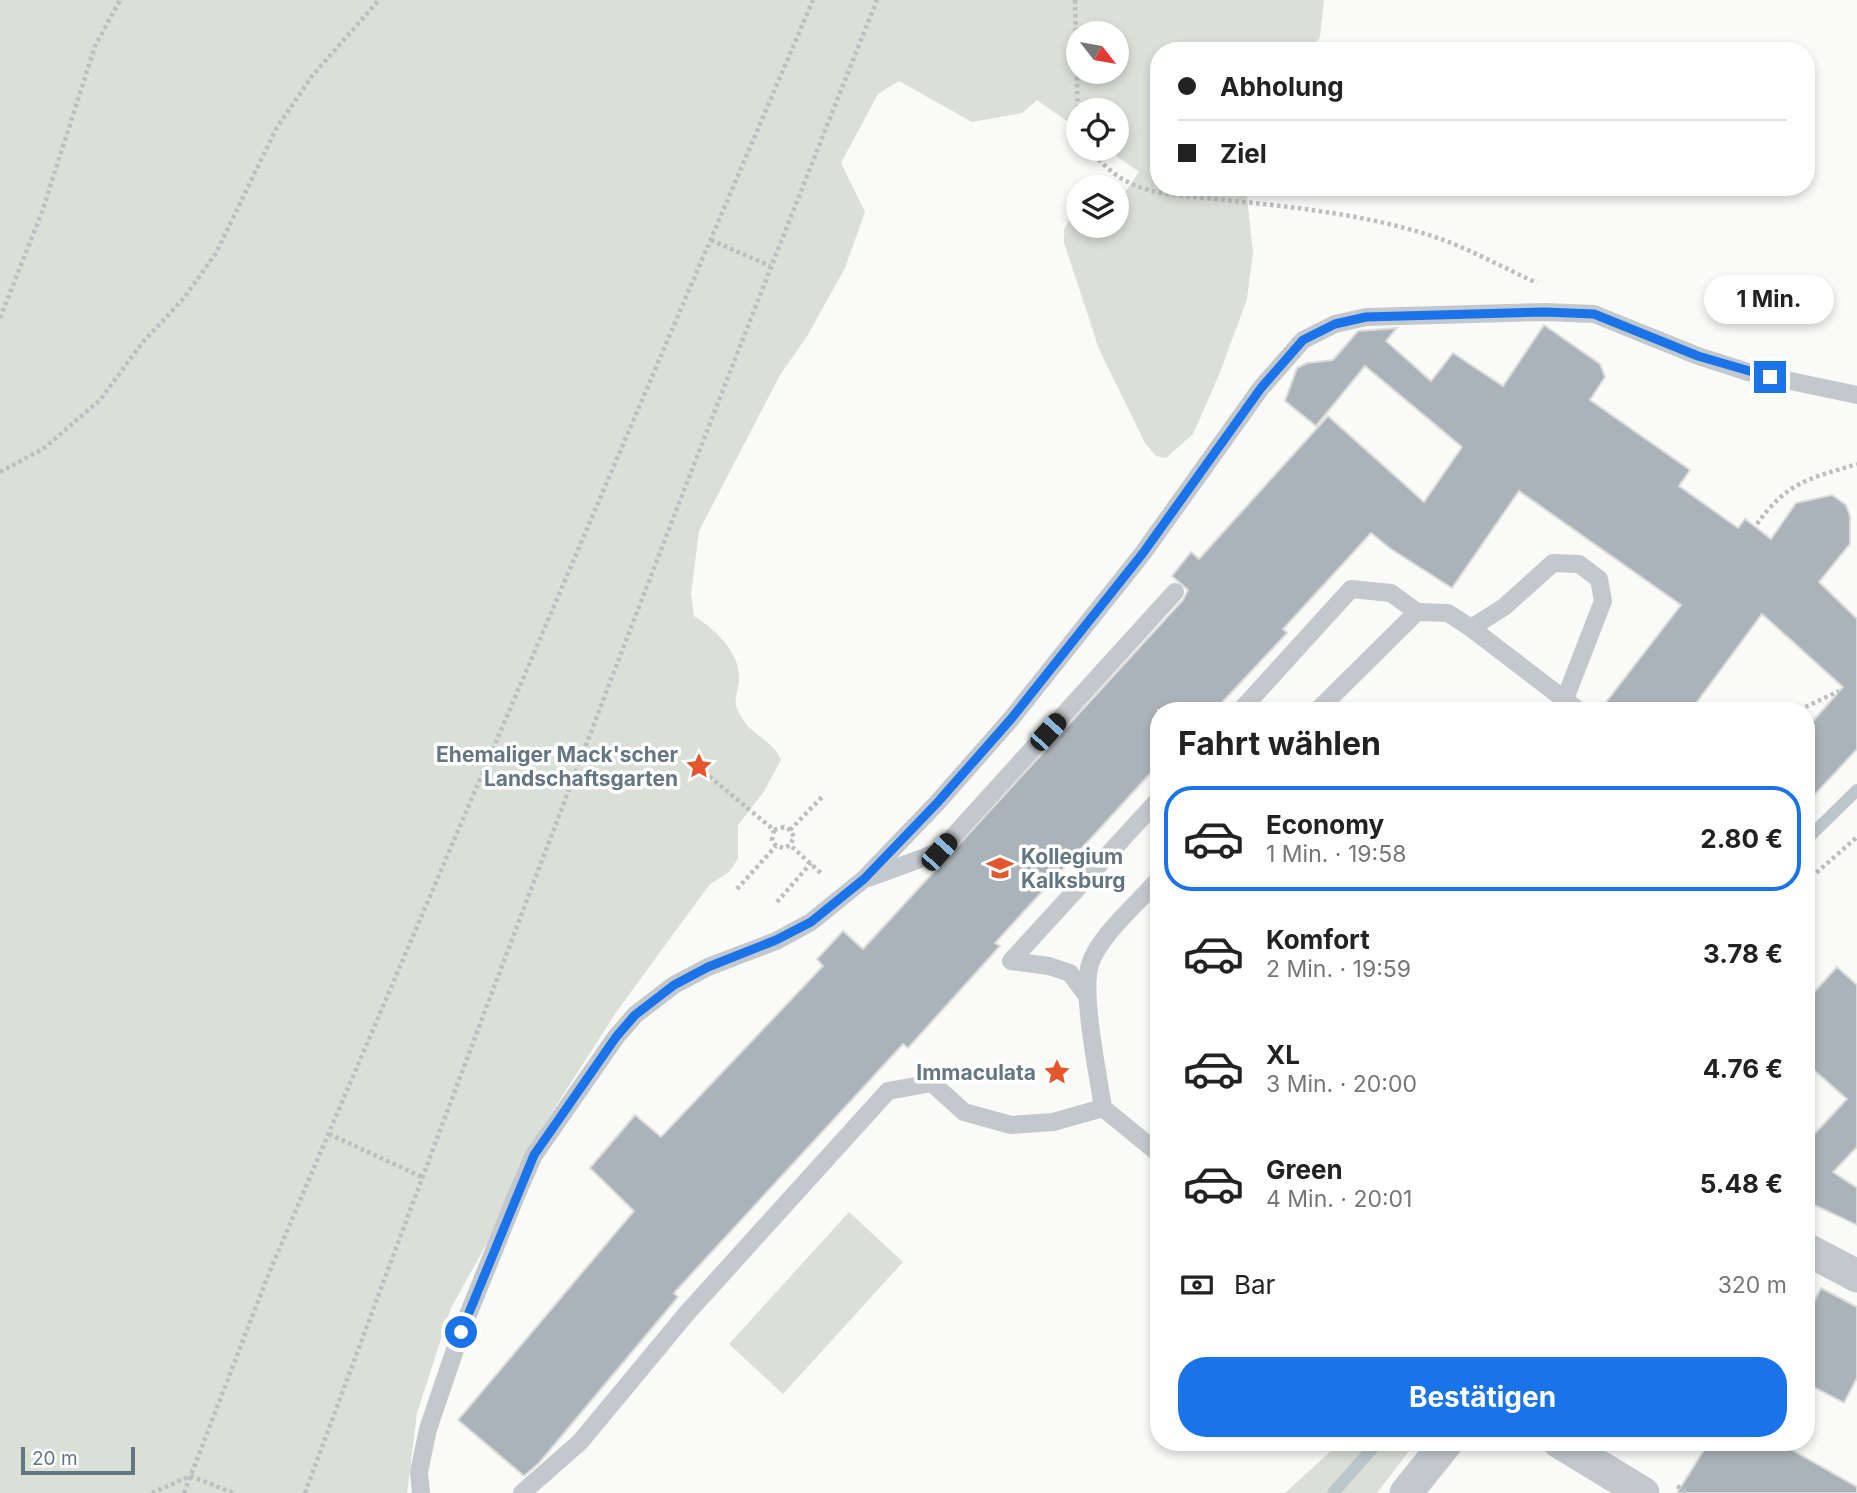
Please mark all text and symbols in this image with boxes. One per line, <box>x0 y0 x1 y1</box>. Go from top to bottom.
north arrow <box>1066 21 1129 84</box>
map controls <box>1066 21 1129 238</box>
text: Abholung <box>1220 71 1344 102</box>
button: locate <box>1066 98 1129 161</box>
text: Ziel <box>1220 138 1267 169</box>
button: layers <box>1066 175 1129 238</box>
callout: 1 Min. <box>1705 276 1835 324</box>
text: 1 Min. <box>1736 285 1802 313</box>
route end <box>1754 361 1786 393</box>
car <box>1027 709 1070 755</box>
text: Fahrt wählen <box>1178 724 1381 763</box>
place label: Ehemaliger Mack'scher Landschaftsgarten <box>436 742 678 791</box>
place icon: Ehemaliger Mack'scher Landschaftsgarten <box>684 751 714 781</box>
icon: car <box>1182 807 1245 870</box>
text: Economy <box>1266 809 1384 840</box>
text: 2.80 € <box>1700 823 1783 854</box>
car <box>918 829 961 875</box>
text: 1 Min. · 19:58 <box>1266 840 1406 868</box>
place label: Kollegium Kalksburg <box>1021 844 1126 893</box>
school or university icon: Kollegium Kalksburg <box>985 853 1015 883</box>
icon: car <box>1182 922 1245 985</box>
text: Komfort <box>1266 924 1370 955</box>
text: 3.78 € <box>1703 938 1783 969</box>
text: 2 Min. · 19:59 <box>1266 955 1411 983</box>
icon: car <box>1182 1037 1245 1100</box>
text: XL <box>1266 1039 1300 1070</box>
text: 4.76 € <box>1703 1053 1783 1084</box>
place icon: Immaculata <box>1042 1057 1072 1087</box>
place label: Immaculata <box>916 1060 1036 1085</box>
text: 3 Min. · 20:00 <box>1266 1070 1417 1098</box>
icon: car <box>1182 1152 1245 1215</box>
text: Green <box>1266 1154 1343 1185</box>
text: 5.48 € <box>1700 1168 1783 1199</box>
text: 4 Min. · 20:01 <box>1266 1185 1412 1213</box>
icon: cash <box>1178 1266 1216 1304</box>
text: Bar <box>1234 1269 1275 1300</box>
text: 320 m <box>1718 1271 1787 1299</box>
route start <box>445 1316 477 1348</box>
button: Bestätigen <box>1178 1357 1787 1437</box>
scale bar <box>21 1444 135 1476</box>
text: 20 m <box>32 1447 78 1470</box>

